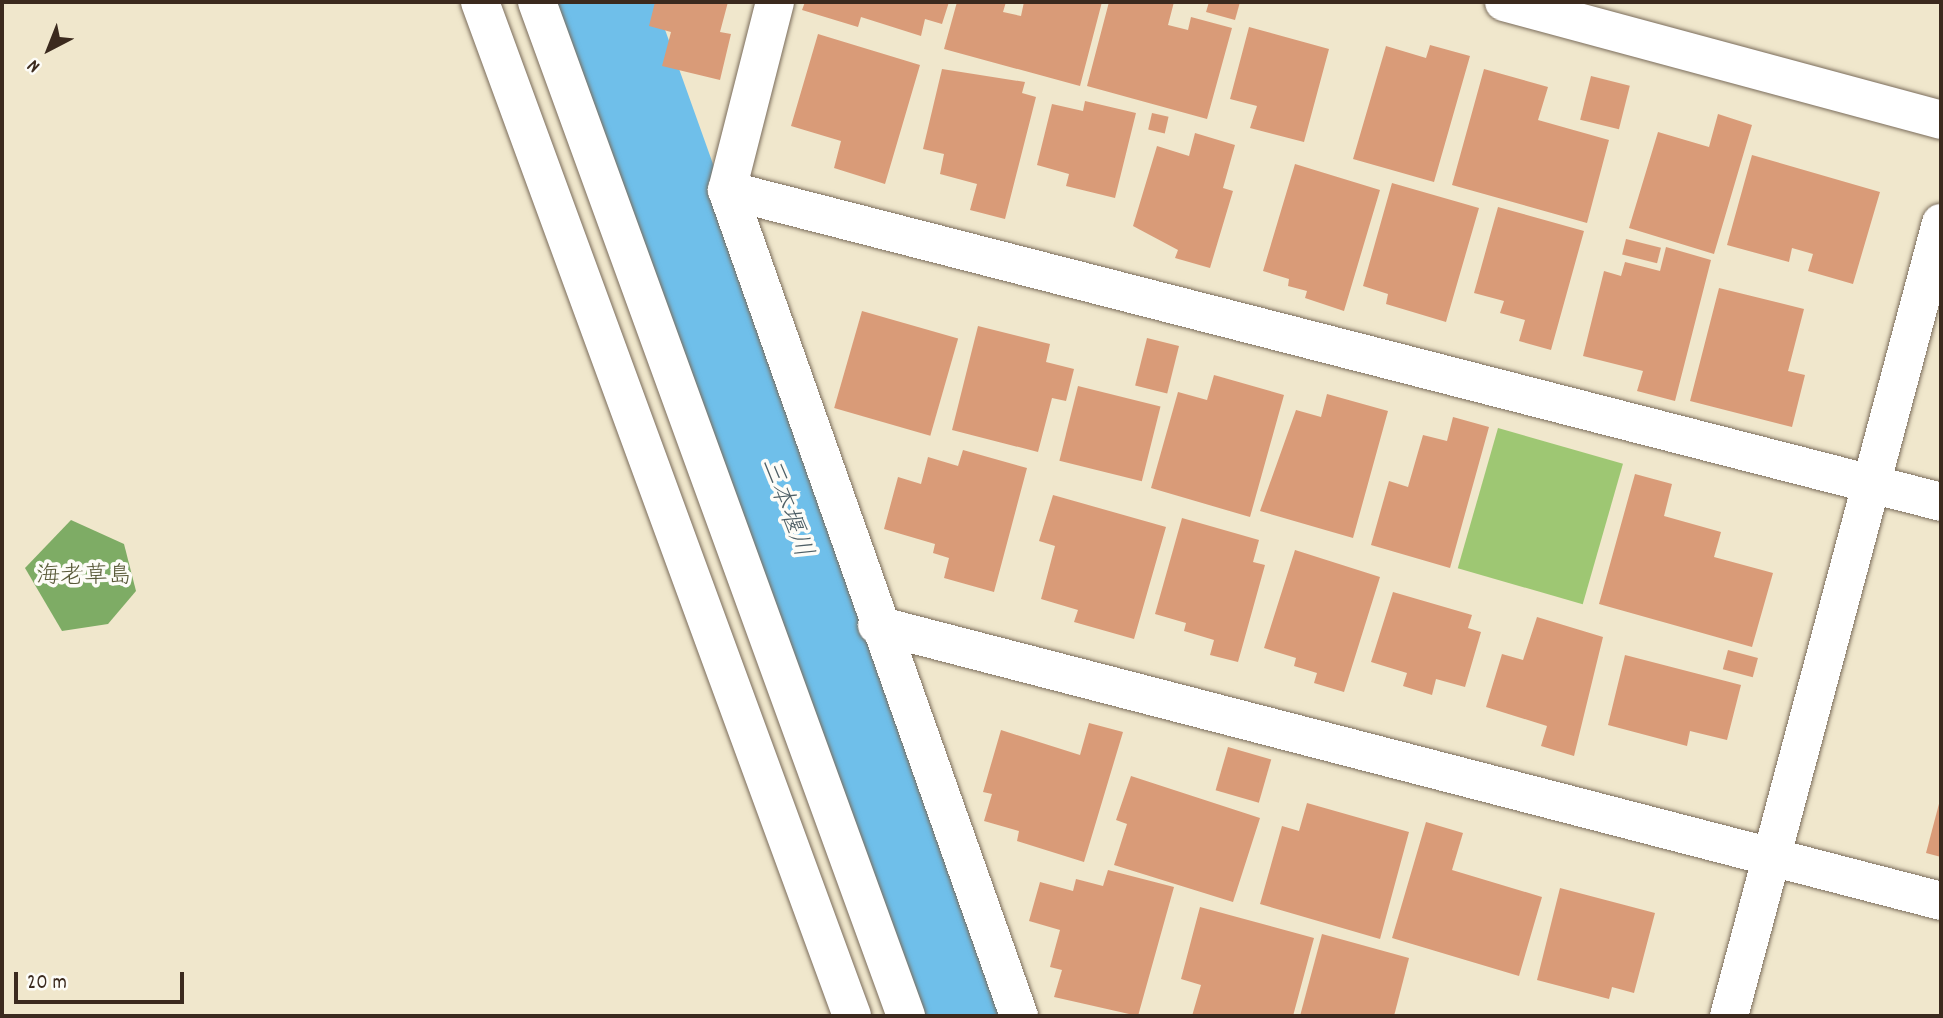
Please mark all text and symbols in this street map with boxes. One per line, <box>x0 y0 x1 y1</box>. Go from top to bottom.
north arrow <box>14 14 84 84</box>
text: N <box>22 52 47 78</box>
water label: 三本堰川 <box>753 454 817 562</box>
park label: 海老草島 <box>36 564 132 592</box>
scale bar <box>18 958 187 1002</box>
text: 20 m <box>27 969 67 999</box>

